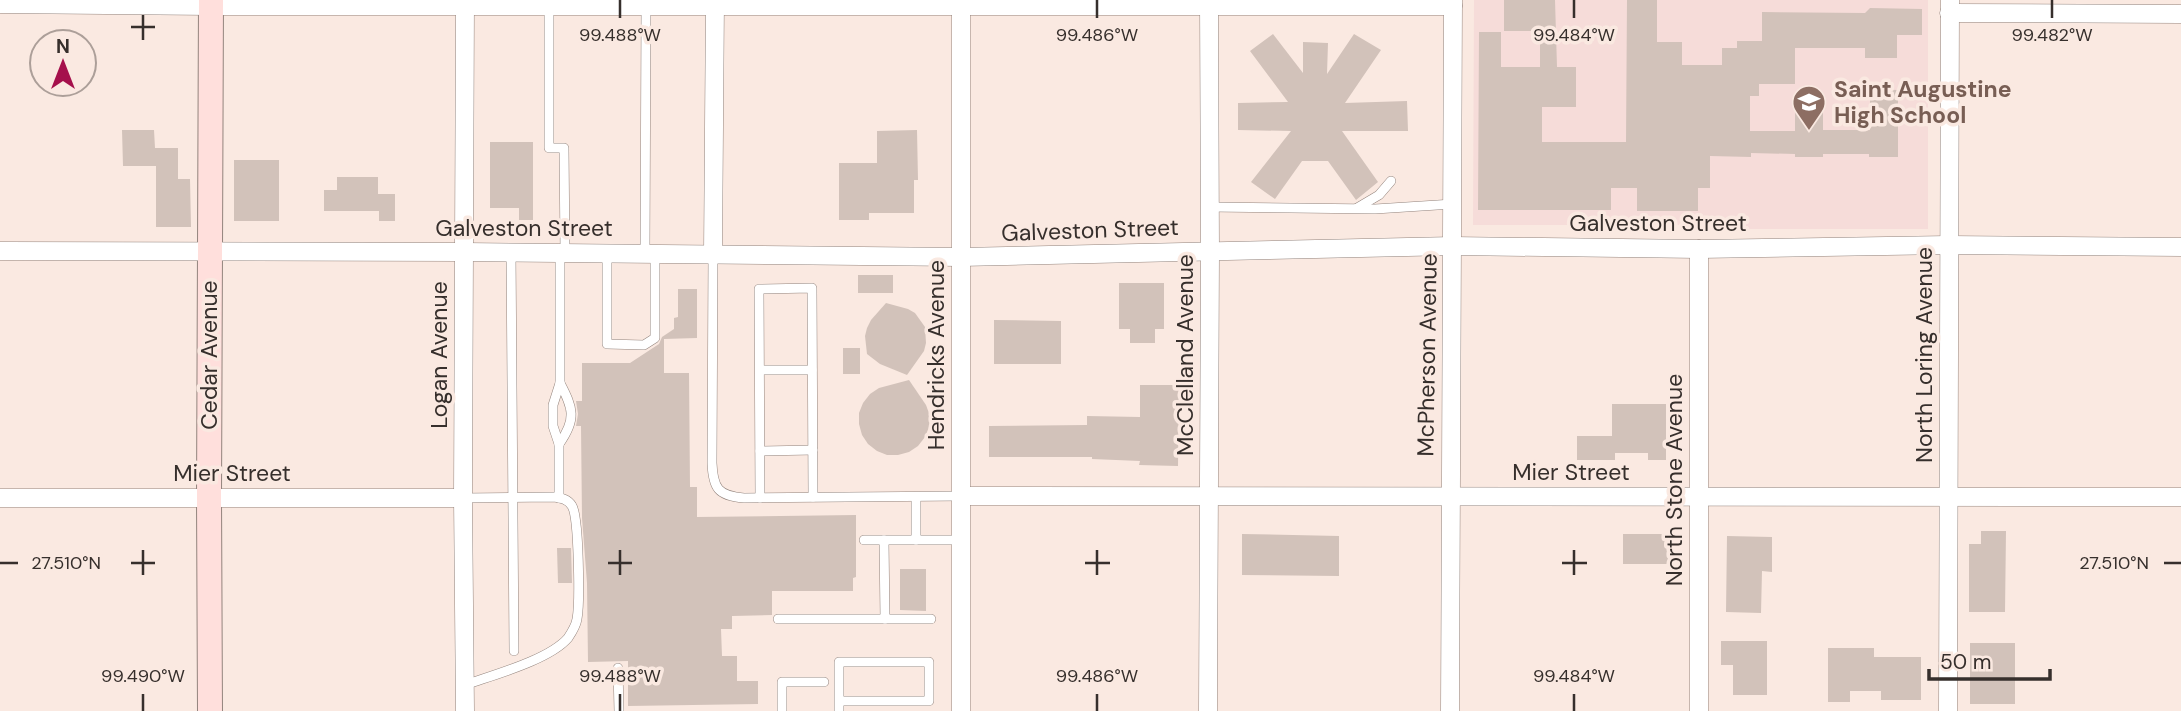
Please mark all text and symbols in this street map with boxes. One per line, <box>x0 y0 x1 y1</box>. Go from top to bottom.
text: 99.488°W <box>579 23 661 47</box>
text: 99.486°W <box>1056 23 1138 47</box>
text: 99.484°W <box>1533 23 1615 47</box>
text: 99.482°W <box>2011 23 2093 47</box>
north arrow <box>28 28 98 98</box>
text: N <box>56 34 70 59</box>
place label: Saint Augustine High School <box>1834 74 2012 130</box>
school or university icon: Saint Augustine High School <box>1790 83 1828 132</box>
street label: Galveston Street <box>1569 208 1747 238</box>
street label: Galveston Street <box>1001 212 1179 248</box>
street label: Galveston Street <box>435 213 613 243</box>
street label: North Loring Avenue <box>1909 247 1939 463</box>
street label: McPherson Avenue <box>1410 253 1444 457</box>
street label: McClelland Avenue <box>1170 254 1200 456</box>
street label: Hendricks Avenue <box>921 260 951 450</box>
street label: Cedar Avenue <box>194 280 224 430</box>
street label: Logan Avenue <box>424 281 454 429</box>
street label: North Stone Avenue <box>1659 374 1689 586</box>
street label: Mier Street <box>1512 457 1630 487</box>
street label: Mier Street <box>173 458 291 488</box>
text: 27.510°N <box>31 551 101 575</box>
text: 27.510°N <box>2079 551 2149 575</box>
scale bar <box>1929 638 2050 682</box>
text: 50 m <box>1940 648 1991 676</box>
text: 99.490°W <box>101 664 185 688</box>
text: 99.488°W <box>579 664 661 688</box>
text: 99.486°W <box>1056 664 1138 688</box>
text: 99.484°W <box>1533 664 1615 688</box>

